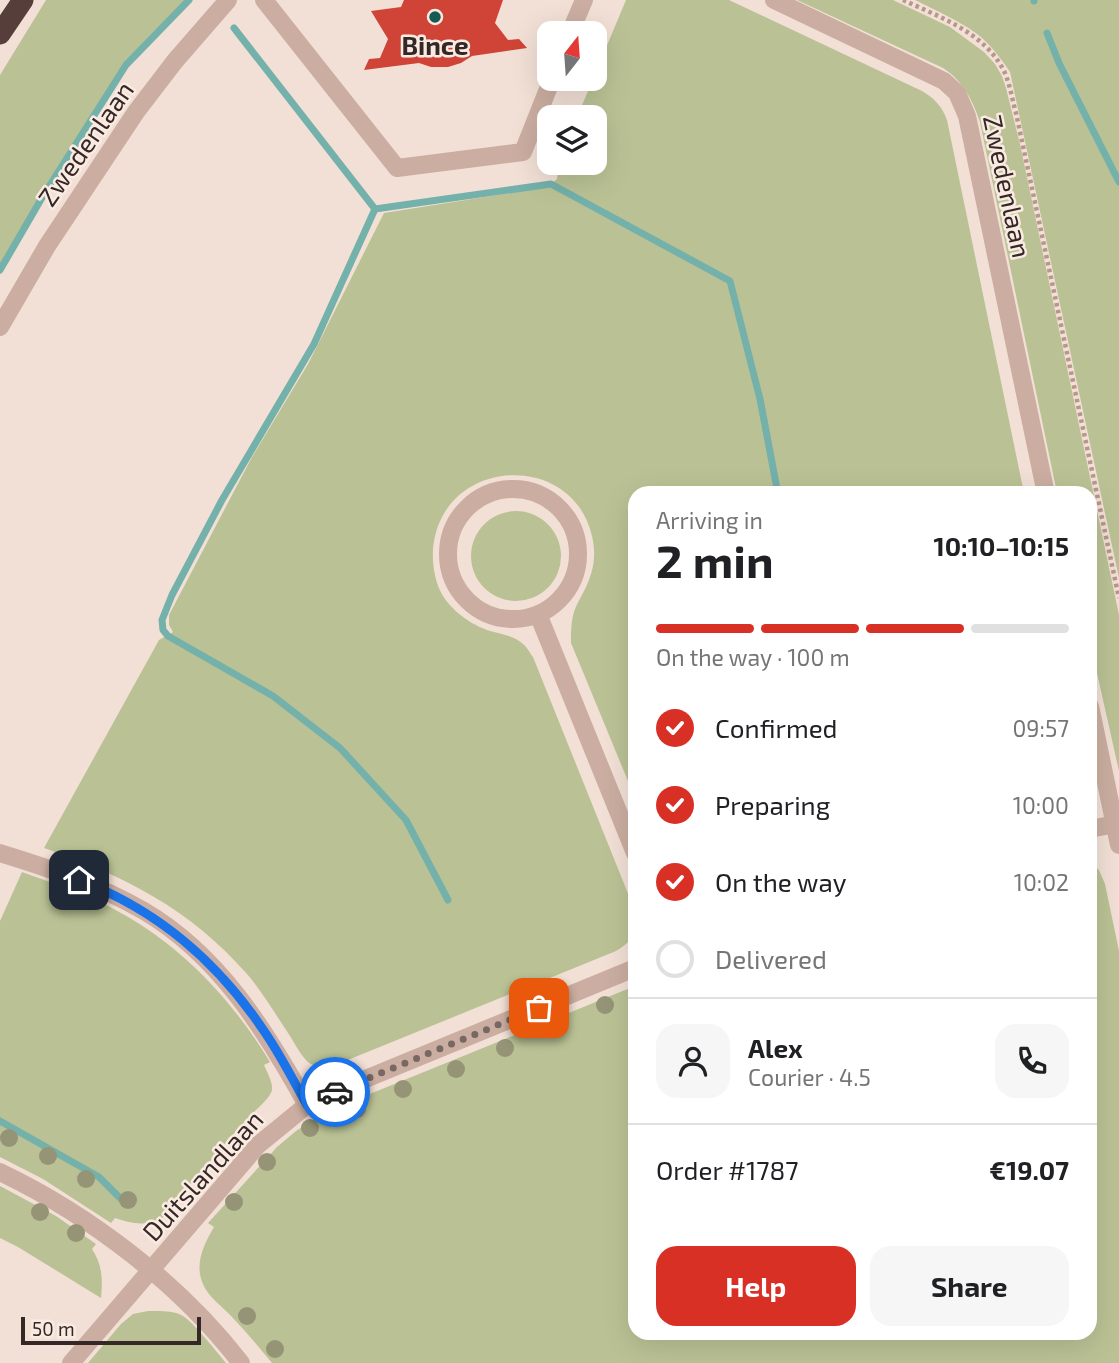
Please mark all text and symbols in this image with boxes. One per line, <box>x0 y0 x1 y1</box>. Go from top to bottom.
marker: Bince <box>427 9 443 25</box>
north arrow <box>537 21 607 91</box>
map controls <box>537 21 607 175</box>
place label: Bince <box>401 29 469 60</box>
street label: Zwedenlaan <box>31 75 139 211</box>
button: layers <box>537 105 607 175</box>
street label: Zwedenlaan <box>978 112 1038 260</box>
text: Arriving in <box>656 506 763 534</box>
text: 10:10–10:15 <box>933 530 1069 561</box>
text: 2 min <box>656 532 774 587</box>
text: On the way · 100 m <box>656 643 850 671</box>
icon: check <box>656 709 694 747</box>
text: Confirmed <box>715 712 838 743</box>
text: 09:57 <box>1012 714 1069 742</box>
icon: check <box>656 786 694 824</box>
text: Preparing <box>715 789 830 820</box>
text: 10:00 <box>1013 791 1069 819</box>
pin <box>49 850 109 910</box>
icon: home <box>60 861 98 899</box>
icon: check <box>656 863 694 901</box>
text: On the way <box>715 866 846 897</box>
text: 10:02 <box>1014 868 1069 896</box>
text: Delivered <box>715 943 827 974</box>
pin <box>509 978 569 1038</box>
icon: bag <box>520 989 558 1027</box>
button: person <box>656 1024 730 1098</box>
button: phone <box>995 1024 1069 1098</box>
text: Alex <box>748 1032 803 1063</box>
courier <box>300 1057 370 1127</box>
text: Courier · 4.5 <box>748 1063 871 1091</box>
icon: car <box>316 1073 354 1111</box>
street label: Duitslandlaan <box>135 1103 269 1247</box>
text: Order #1787 <box>656 1154 799 1185</box>
text: €19.07 <box>989 1154 1069 1185</box>
button: Help <box>656 1246 856 1326</box>
button: Share <box>870 1246 1069 1326</box>
scale bar <box>21 1314 201 1346</box>
text: 50 m <box>32 1317 75 1340</box>

